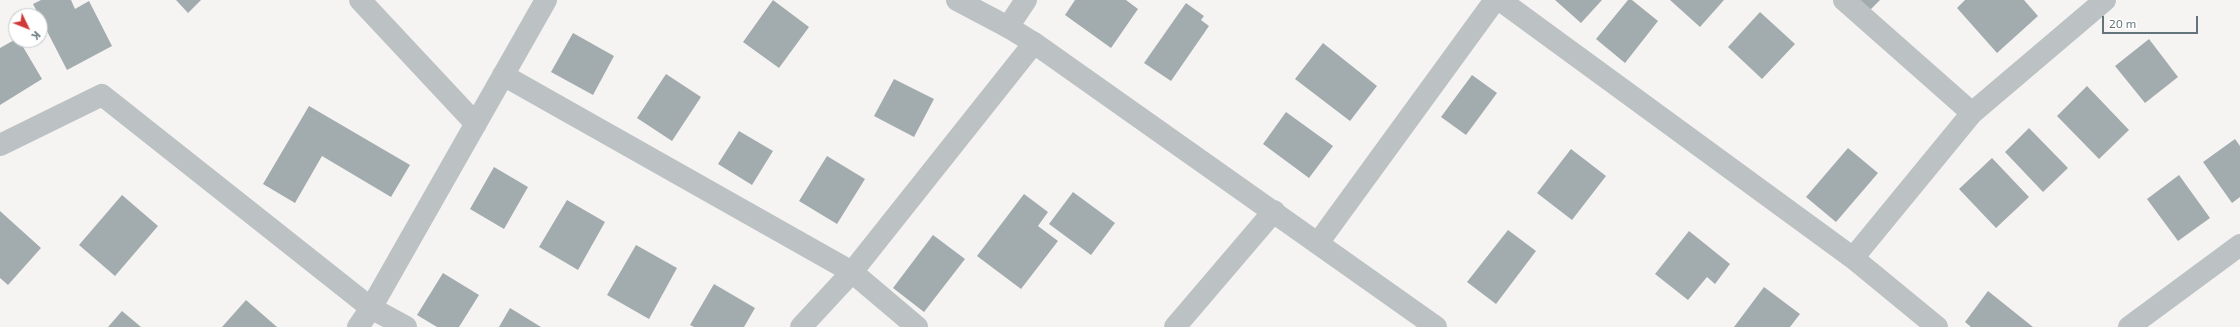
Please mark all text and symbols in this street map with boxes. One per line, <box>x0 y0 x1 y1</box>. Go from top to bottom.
north arrow <box>8 8 48 48</box>
scale bar <box>2104 8 2200 34</box>
text: 20 m <box>2109 16 2136 30</box>
text: K <box>29 29 44 43</box>

